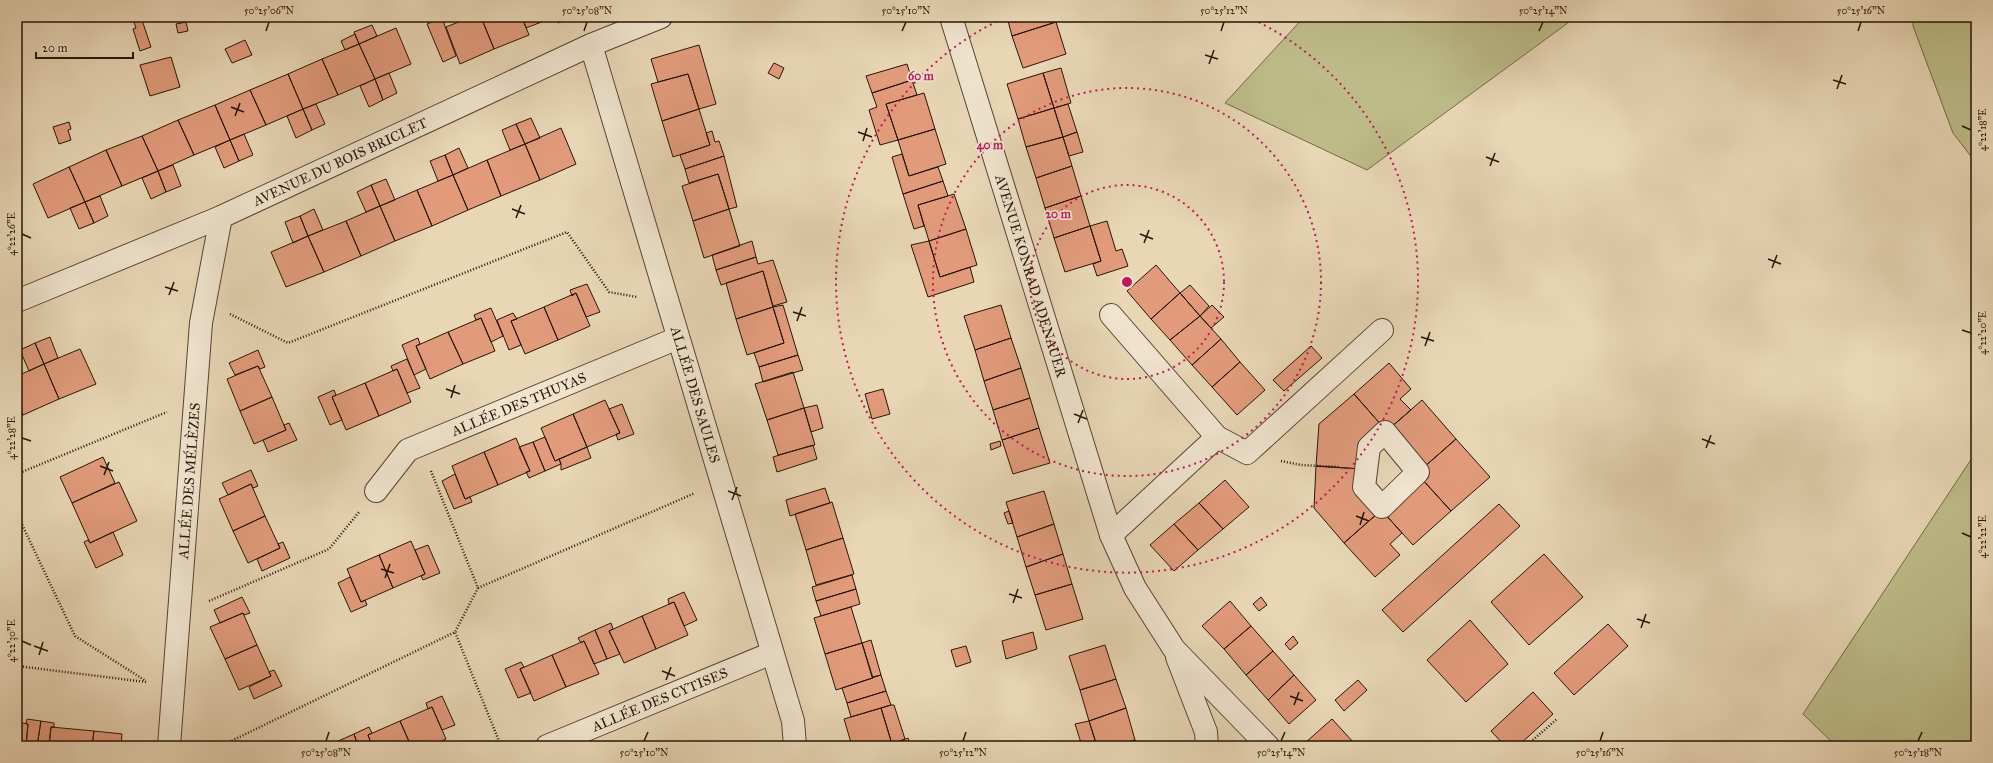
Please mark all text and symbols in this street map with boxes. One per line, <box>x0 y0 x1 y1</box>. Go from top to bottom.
text: 50°25'06"N <box>244 5 295 17</box>
text: 50°25'08"N <box>562 5 613 17</box>
text: 50°25'10"N <box>882 5 931 17</box>
text: 50°25'12"N <box>1200 5 1249 17</box>
text: 50°25'14"N <box>1519 5 1568 17</box>
text: 50°25'16"N <box>1837 5 1886 17</box>
scale bar <box>36 34 133 60</box>
text: 20 m <box>42 41 68 55</box>
text: 60 m <box>908 69 935 83</box>
text: 4°22'18"E <box>1977 109 1989 151</box>
street label: AVENUE DU BOIS BRICLET <box>250 114 431 210</box>
text: 40 m <box>977 138 1004 153</box>
street label: AVENUE KONRAD ADENAUER <box>991 172 1070 381</box>
text: 20 m <box>1045 207 1072 221</box>
text: 4°22'26"E <box>6 212 18 256</box>
centre of rings <box>1120 275 1134 289</box>
text: 4°22'20"E <box>1977 311 1989 355</box>
street label: ALLÉE DES SAULES <box>666 324 723 465</box>
street label: ALLÉE DES THUYAS <box>448 369 589 440</box>
street label: ALLÉE DES MÉLÈZES <box>175 402 204 561</box>
text: 4°22'28"E <box>6 416 18 460</box>
text: 4°22'22"E <box>1977 515 1989 559</box>
text: 4°22'30"E <box>6 619 18 663</box>
street label: ALLÉE DES CYTISES <box>589 664 730 736</box>
text: 50°25'08"N <box>301 747 352 759</box>
text: 50°25'10"N <box>620 747 669 759</box>
text: 50°25'12"N <box>939 747 988 759</box>
text: 50°25'14"N <box>1257 747 1306 759</box>
text: 50°25'16"N <box>1576 747 1625 759</box>
text: 50°25'18"N <box>1894 747 1943 759</box>

